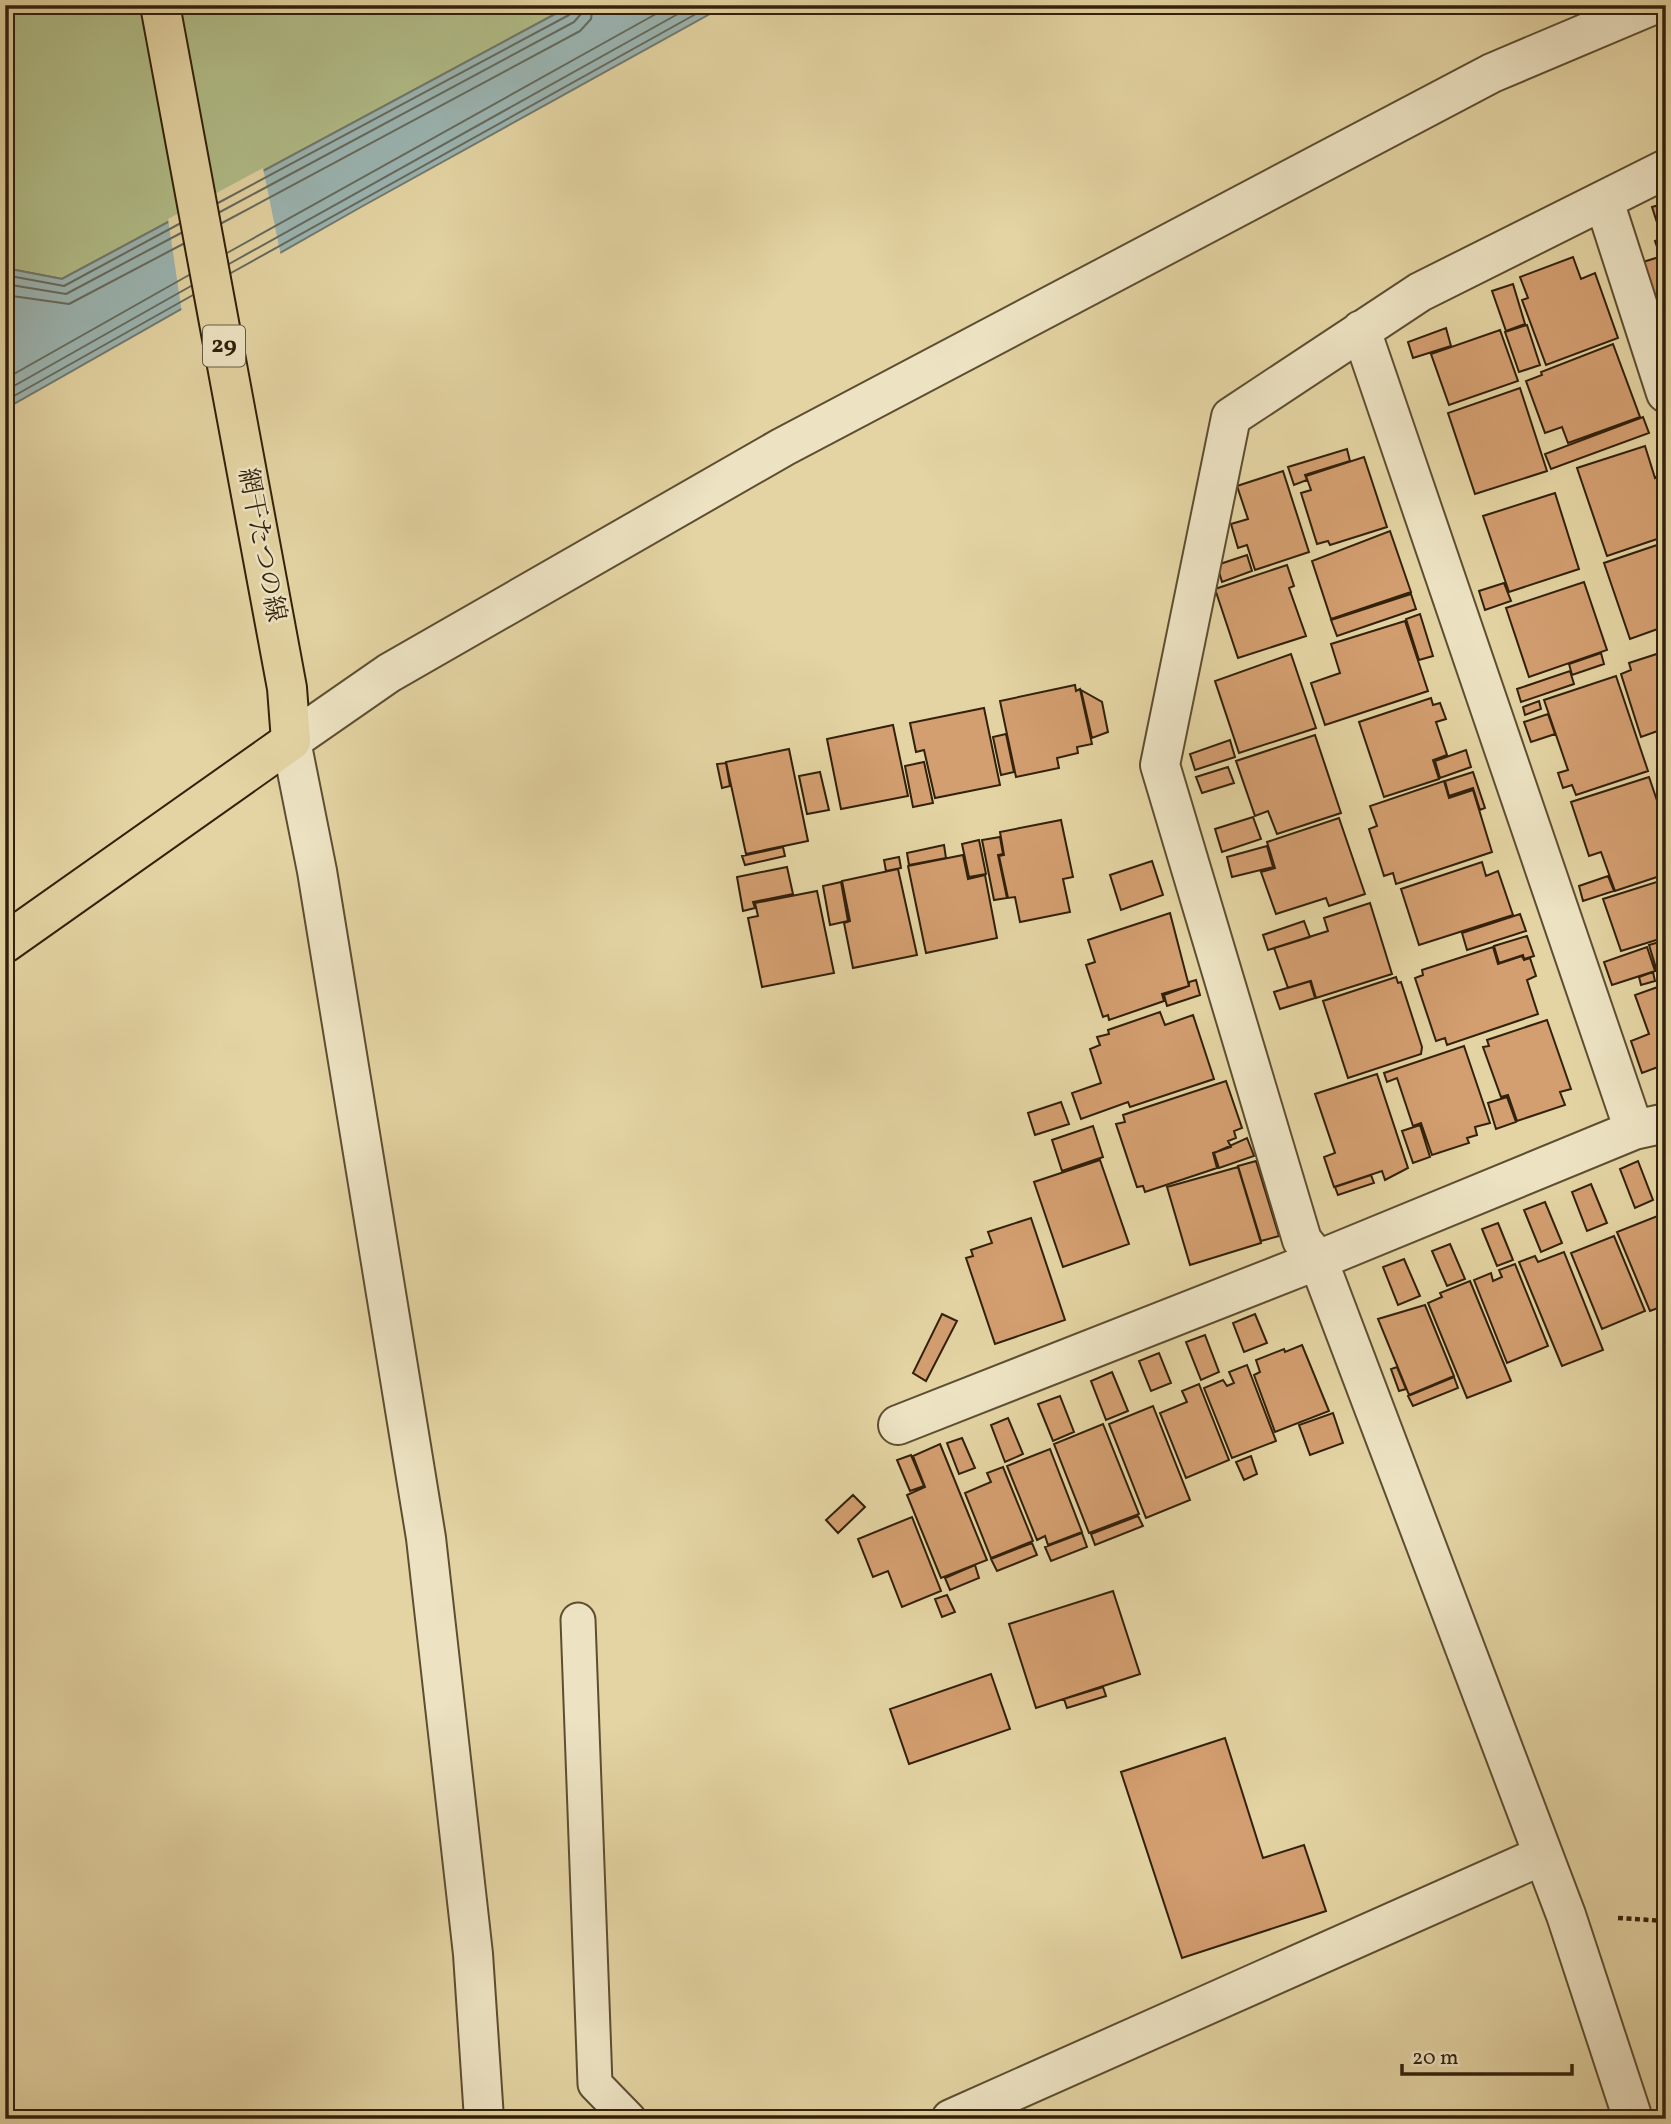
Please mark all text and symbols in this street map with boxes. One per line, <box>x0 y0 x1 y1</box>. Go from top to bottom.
road number: 29 <box>203 326 245 366</box>
street label: 網干たつの線 <box>228 465 294 625</box>
scale bar <box>1402 2033 1571 2077</box>
text: 20 m <box>1412 2044 1458 2073</box>

